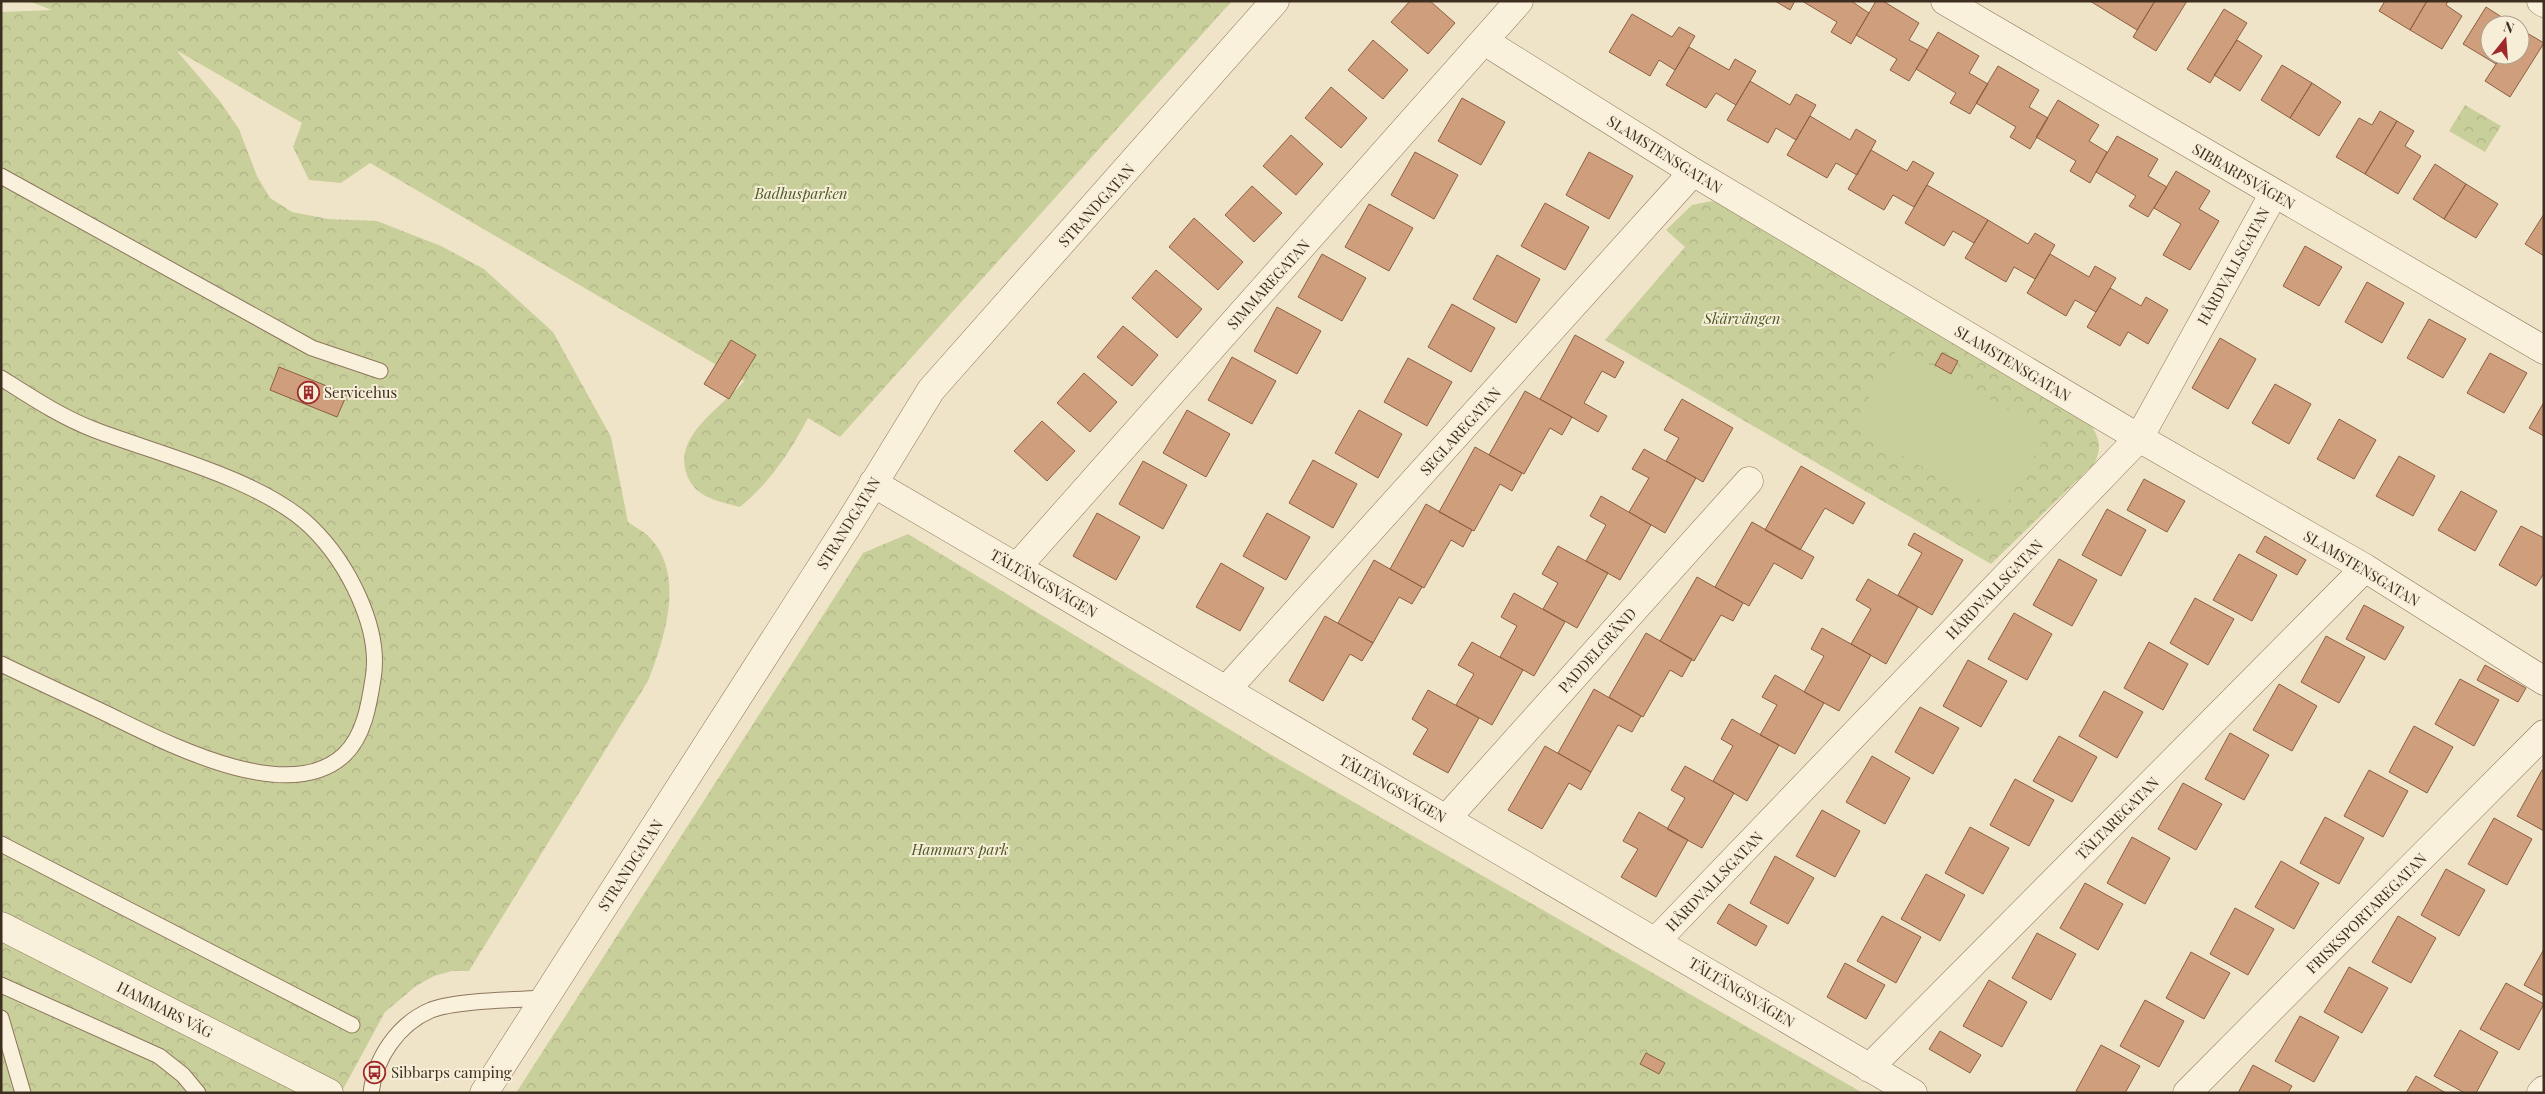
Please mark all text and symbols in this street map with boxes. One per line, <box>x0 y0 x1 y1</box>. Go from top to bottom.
north arrow <box>2480 15 2530 65</box>
text: N <box>2501 17 2517 38</box>
street label: SLAMSTENSGATAN <box>1604 111 1727 198</box>
street label: SIBBARPSVÄGEN <box>2189 138 2299 214</box>
street label: STRANDGATAN <box>1053 159 1139 251</box>
park label: Badhusparken <box>753 183 848 203</box>
street label: HÅRDVALLSGATAN <box>2192 203 2274 328</box>
street label: SIMMAREGATAN <box>1222 234 1314 333</box>
park label: Skärvängen <box>1703 308 1780 328</box>
street label: SLAMSTENSGATAN <box>1951 320 2075 406</box>
building icon: Servicehus <box>296 380 320 404</box>
place label: Servicehus <box>324 382 397 402</box>
street label: SEGLAREGATAN <box>1415 382 1505 479</box>
street label: STRANDGATAN <box>812 473 885 573</box>
street label: SLAMSTENSGATAN <box>2300 525 2424 611</box>
street label: HÅRDVALLSGATAN <box>1941 534 2047 643</box>
street label: TÄLTÄNGSVÄGEN <box>987 544 1102 622</box>
street label: PADDELGRÄND <box>1554 603 1641 697</box>
street label: TÄLTÄNGSVÄGEN <box>1336 749 1451 827</box>
street label: TÄLTAREGATAN <box>2071 772 2163 864</box>
street label: STRANDGATAN <box>593 815 667 915</box>
street label: HÅRDVALLSGATAN <box>1661 826 1767 935</box>
park label: Hammars park <box>910 839 1009 859</box>
street label: FRISKSPORTAREGATAN <box>2301 848 2431 978</box>
street label: TÄLTÄNGSVÄGEN <box>1685 952 1799 1032</box>
street label: HAMMARS VÄG <box>114 976 217 1042</box>
bus stop icon: Sibbarps camping <box>363 1060 387 1084</box>
place label: Sibbarps camping <box>391 1062 512 1082</box>

